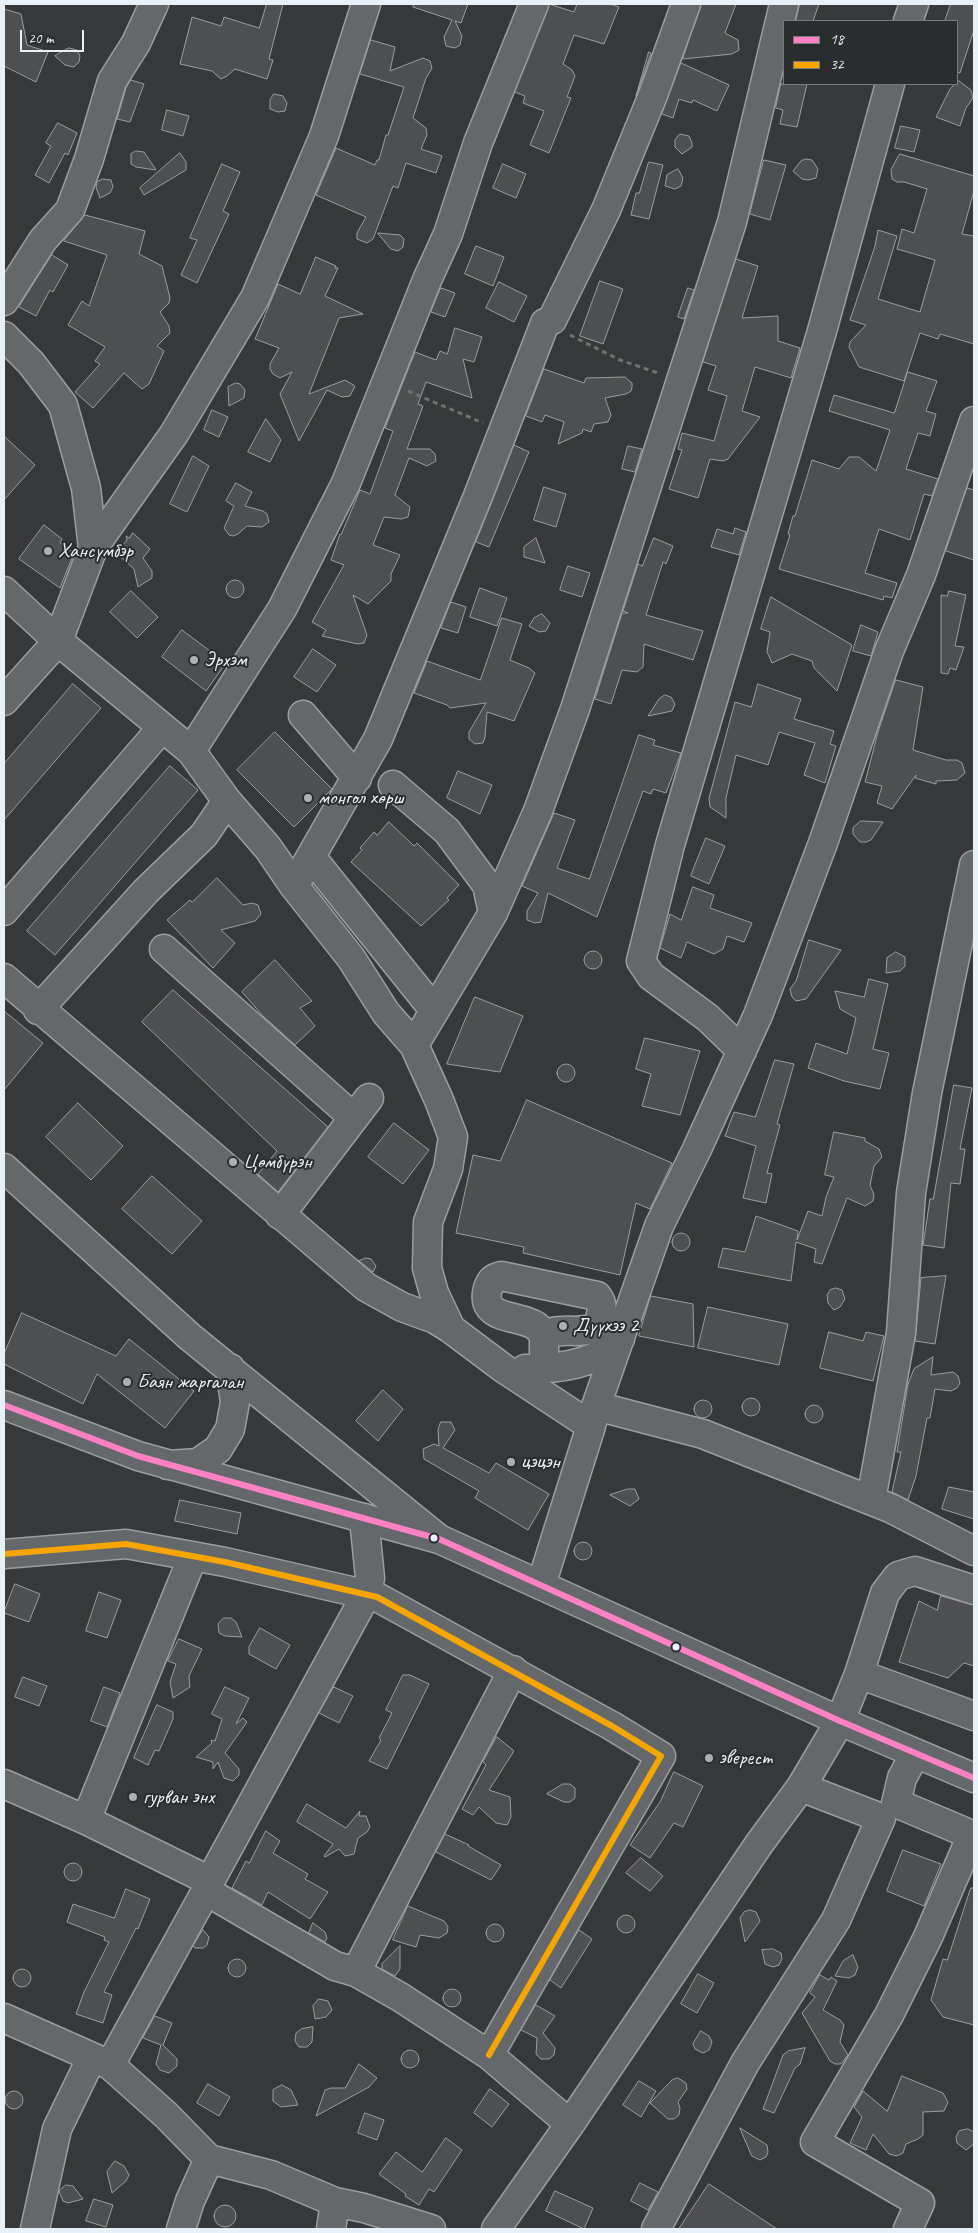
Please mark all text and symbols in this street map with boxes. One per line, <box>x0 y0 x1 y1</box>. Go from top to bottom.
scale bar <box>22 20 86 52</box>
legend <box>783 20 958 85</box>
text: 20 m <box>28 29 54 48</box>
text: 18 <box>830 30 844 49</box>
text: 32 <box>830 55 844 74</box>
place label: Хансүмбэр <box>58 538 133 564</box>
marker: Хансүмбэр <box>42 545 54 557</box>
place label: Эрхэм <box>204 647 247 673</box>
marker: Эрхэм <box>188 654 200 666</box>
place label: монгол хөрш <box>318 785 404 811</box>
marker: монгол хөрш <box>302 792 314 804</box>
place label: Цөмбүрэн <box>243 1149 312 1175</box>
marker: Цөмбүрэн <box>227 1156 239 1168</box>
place label: Дүүхээ 2 <box>573 1313 638 1339</box>
marker: Дүүхээ 2 <box>557 1320 569 1332</box>
place label: Баян жаргалан <box>137 1369 243 1395</box>
marker: Баян жаргалан <box>121 1376 133 1388</box>
place label: цэцэн <box>521 1449 560 1475</box>
marker: цэцэн <box>505 1456 517 1468</box>
unlabelled marker <box>429 1533 439 1543</box>
unlabelled marker <box>671 1642 681 1652</box>
place label: эверест <box>719 1745 772 1771</box>
marker: эверест <box>703 1752 715 1764</box>
place label: гурван энх <box>143 1784 214 1810</box>
marker: гурван энх <box>127 1791 139 1803</box>

